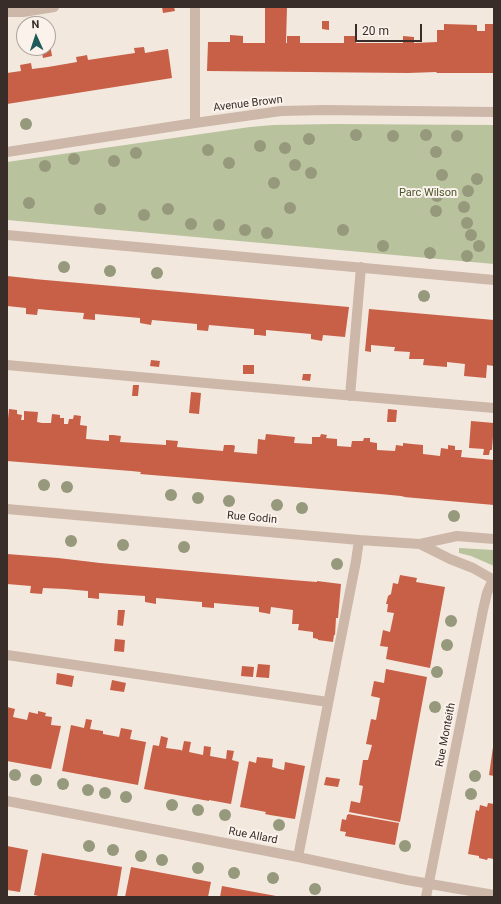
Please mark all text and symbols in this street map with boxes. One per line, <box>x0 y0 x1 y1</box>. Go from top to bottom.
north arrow <box>16 16 56 56</box>
scale bar <box>357 16 424 42</box>
text: N <box>31 18 40 31</box>
text: 20 m <box>362 24 389 38</box>
street label: Avenue Brown <box>213 93 283 115</box>
park label: Parc Wilson <box>399 186 457 200</box>
street label: Rue Godin <box>226 509 278 527</box>
street label: Rue Monteith <box>433 702 459 768</box>
street label: Rue Allard <box>227 825 279 847</box>

